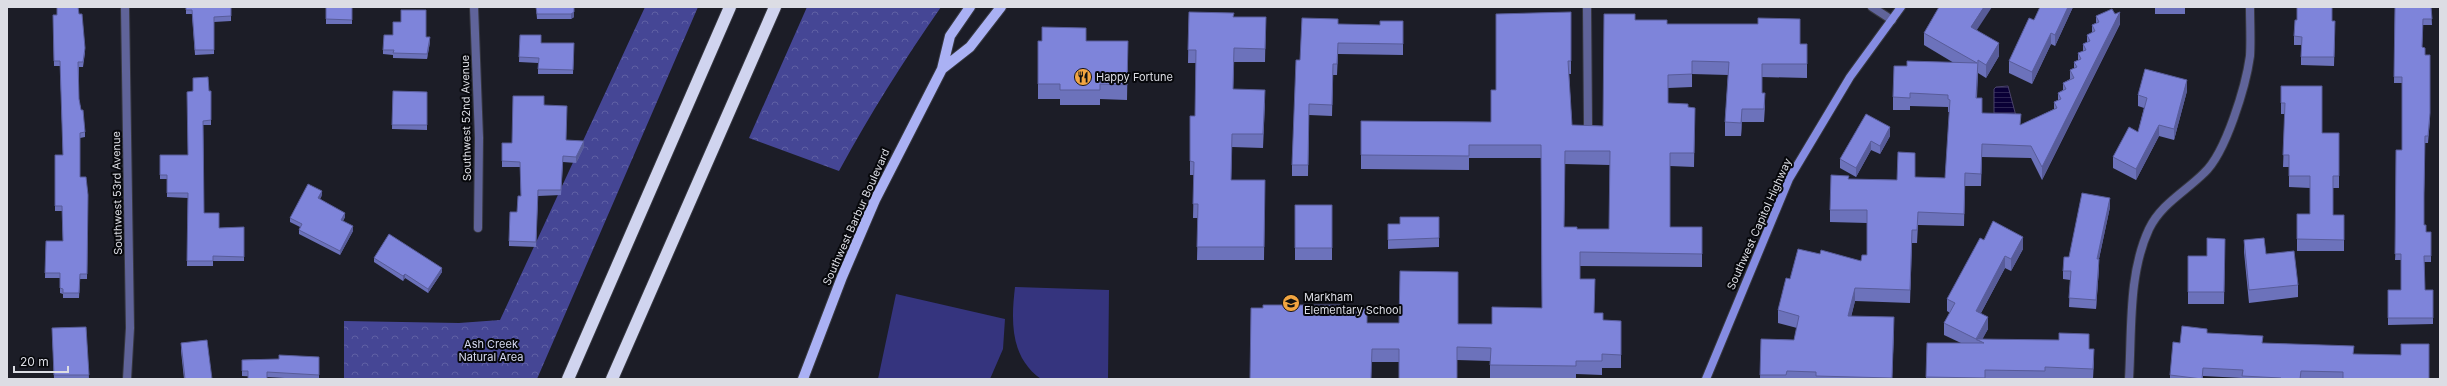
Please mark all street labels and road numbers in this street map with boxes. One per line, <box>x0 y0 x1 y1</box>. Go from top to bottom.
street label: Southwest 52nd Avenue <box>458 55 474 181</box>
street label: Southwest 53rd Avenue <box>109 131 125 255</box>
street label: Southwest Barbur Boulevard <box>819 146 893 288</box>
street label: Southwest Capitol Highway <box>1724 156 1794 292</box>

